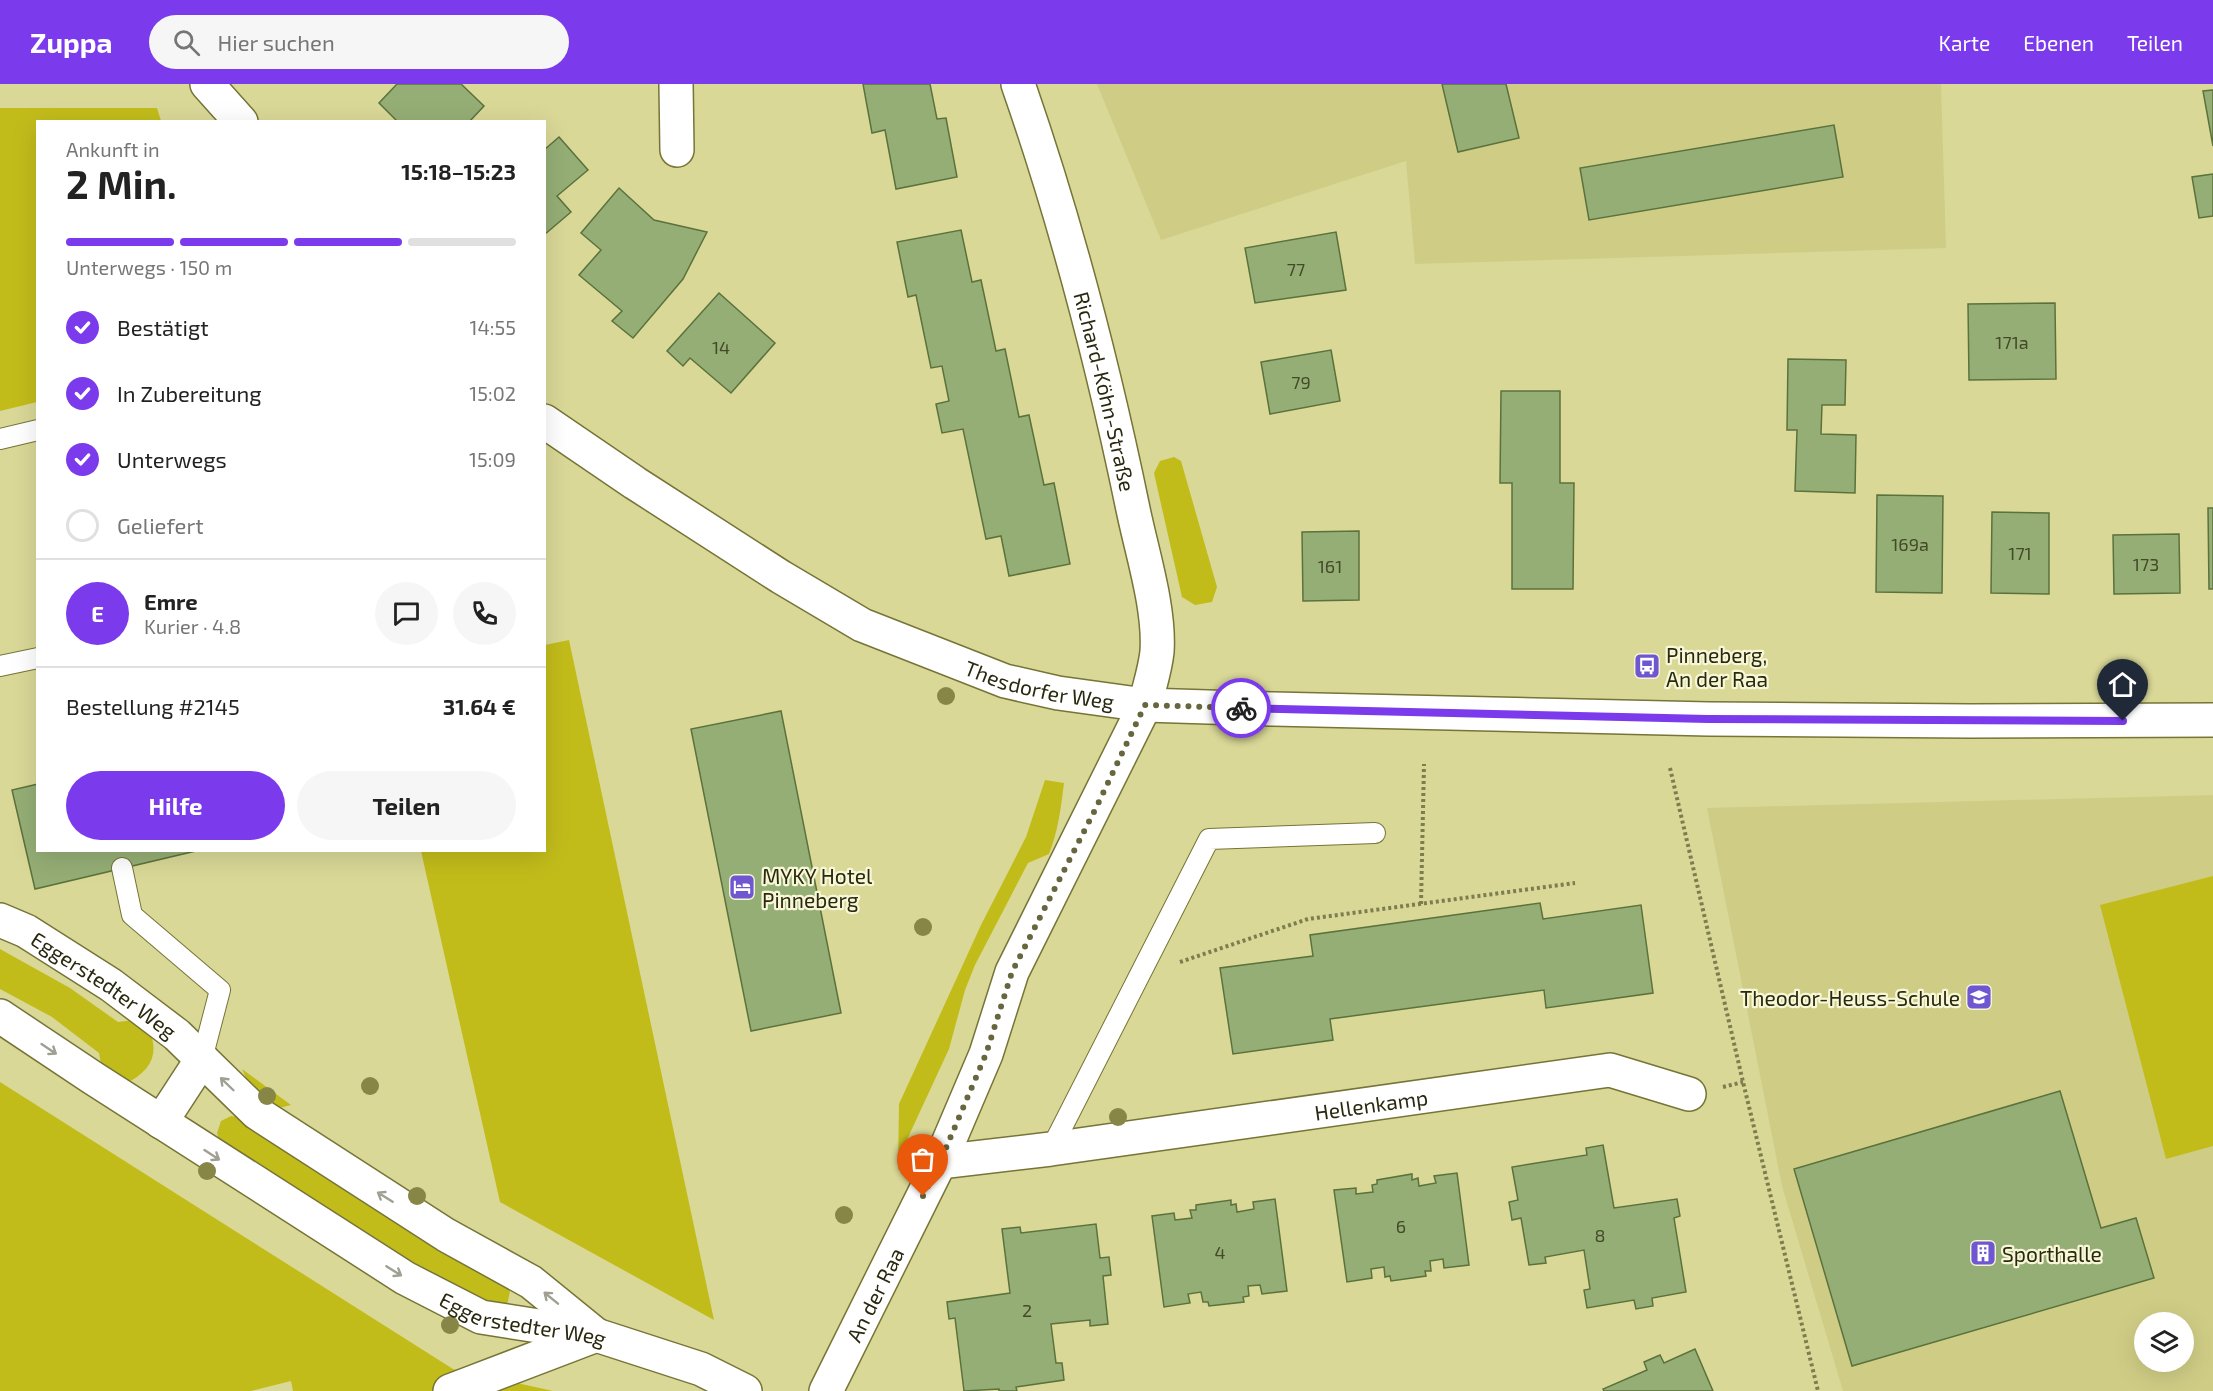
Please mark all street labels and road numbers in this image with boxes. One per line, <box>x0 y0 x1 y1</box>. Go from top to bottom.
street label: Richard-Köhn-Straße <box>1070 289 1141 494</box>
street label: Thesdorfer Weg <box>961 654 1116 713</box>
street label: Eggerstedter Weg <box>27 925 182 1043</box>
street label: Hellenkamp <box>1313 1083 1429 1124</box>
street label: An der Raa <box>840 1243 908 1346</box>
street label: Eggerstedter Weg <box>436 1286 610 1350</box>

